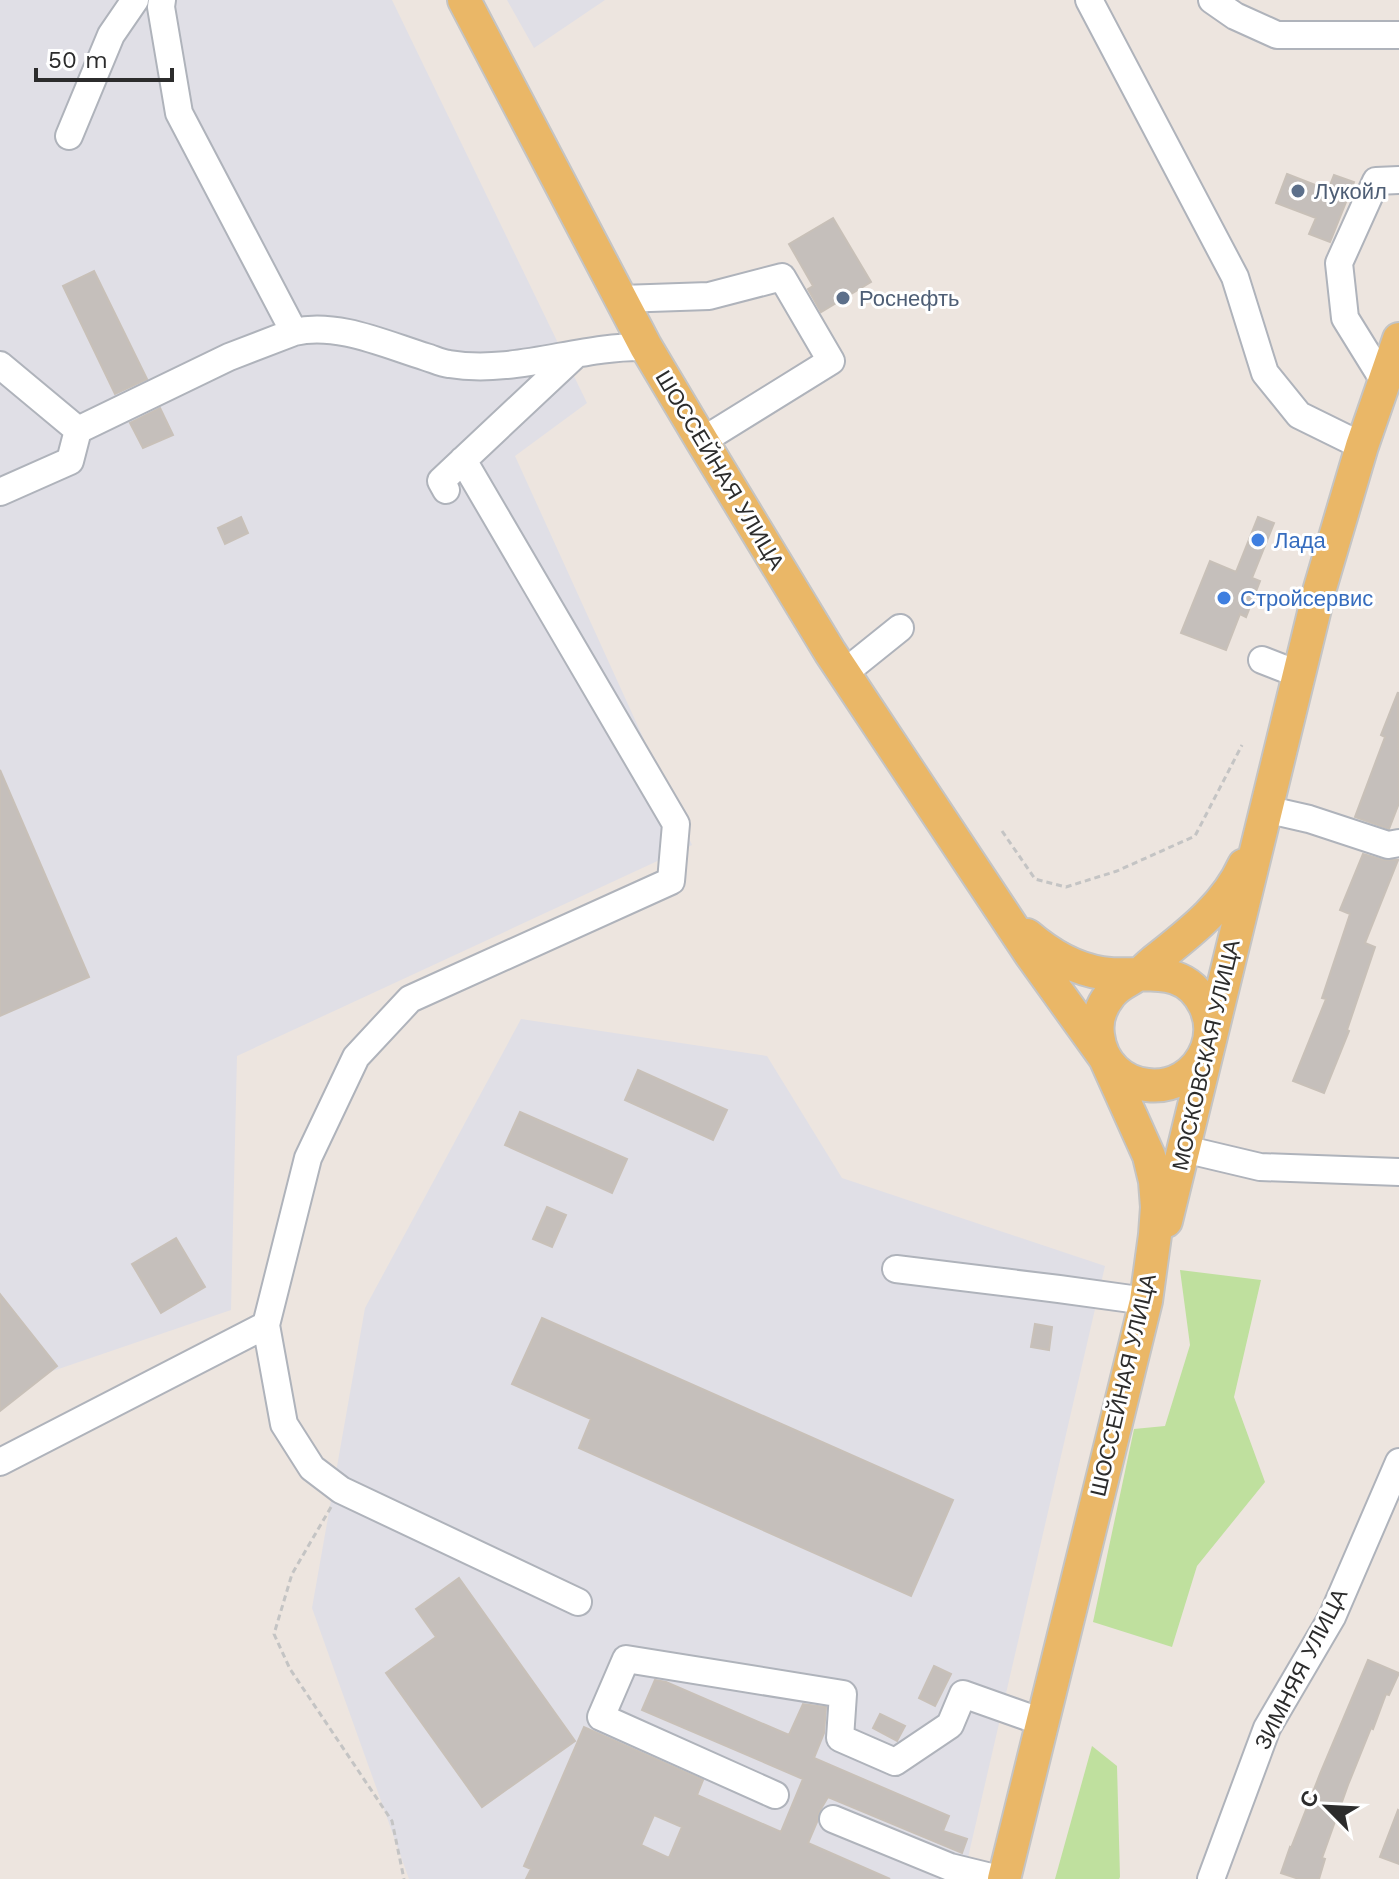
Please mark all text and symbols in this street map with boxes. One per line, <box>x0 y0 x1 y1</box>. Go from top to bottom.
scale bar <box>36 32 172 82</box>
text: 50 m <box>48 46 108 74</box>
place label: Лукойл <box>1314 179 1387 204</box>
marker: Лукойл <box>1289 182 1307 200</box>
place label: Роснефть <box>859 286 959 311</box>
marker: Роснефть <box>834 289 852 307</box>
street label: ШОССЕЙНАЯ УЛИЦА <box>651 366 790 574</box>
place label: Лада <box>1274 528 1327 553</box>
marker: Лада <box>1249 531 1267 549</box>
place label: Стройсервис <box>1240 586 1373 611</box>
marker: Стройсервис <box>1215 589 1233 607</box>
street label: МОСКОВСКАЯ УЛИЦА <box>1167 937 1245 1173</box>
street label: ШОССЕЙНАЯ УЛИЦА <box>1085 1271 1161 1499</box>
street label: ЗИМНЯЯ УЛИЦА <box>1250 1584 1352 1754</box>
north arrow <box>1287 1767 1367 1847</box>
text: С <box>1295 1787 1324 1811</box>

